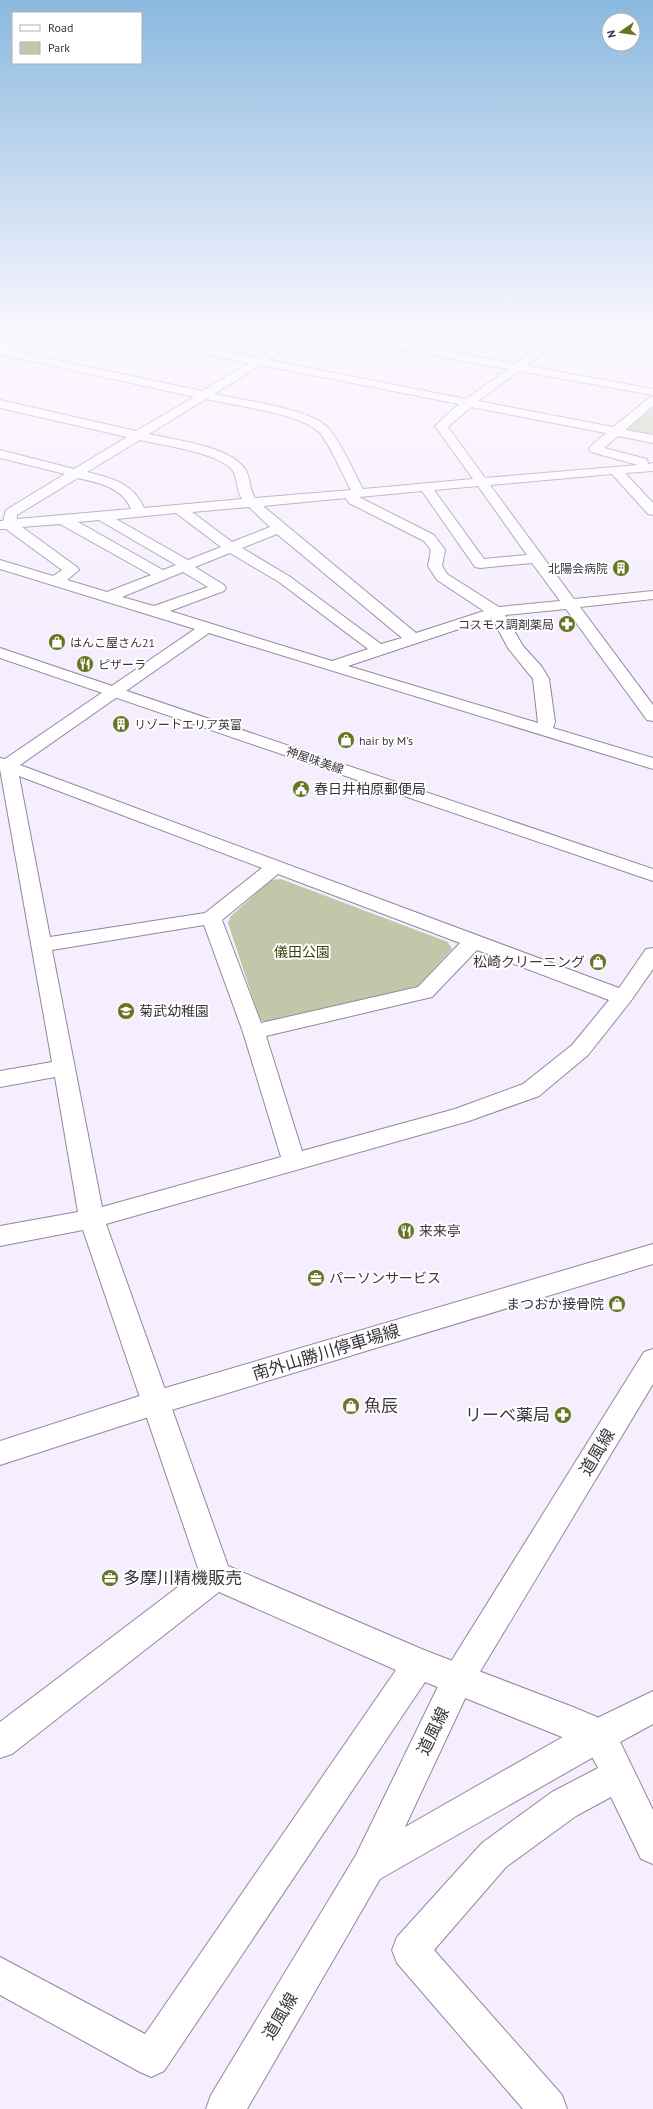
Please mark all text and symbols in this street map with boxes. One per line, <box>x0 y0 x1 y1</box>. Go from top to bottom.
legend <box>12 12 142 64</box>
north arrow <box>601 12 641 52</box>
text: Road <box>48 20 73 35</box>
text: N <box>604 29 619 39</box>
text: Park <box>48 40 70 55</box>
building icon: 北陽会病院 <box>611 558 631 578</box>
place label: 北陽会病院 <box>548 561 608 576</box>
pharmacy icon: コスモス調剤薬局 <box>557 614 577 634</box>
place label: コスモス調剤薬局 <box>458 617 554 632</box>
shop icon: はんこ屋さん21 <box>47 632 67 652</box>
place label: はんこ屋さん21 <box>70 635 155 650</box>
restaurant icon: ピザーラ <box>75 654 95 674</box>
place label: ピザーラ <box>98 657 146 672</box>
building icon: リゾートエリア英富 <box>111 714 131 734</box>
place label: リゾートエリア英富 <box>134 717 242 732</box>
shop icon: hair by M's <box>336 730 356 750</box>
place label: hair by M's <box>359 733 413 748</box>
street label: 神屋味美線 <box>284 743 346 777</box>
public building icon: 春日井柏原郵便局 <box>291 779 311 799</box>
place label: 春日井柏原郵便局 <box>314 780 426 798</box>
park label: 儀田公園 <box>274 943 330 961</box>
shop icon: 松崎クリーニング <box>588 952 608 972</box>
place label: 松崎クリーニング <box>473 953 585 971</box>
school or university icon: 菊武幼稚園 <box>116 1001 136 1021</box>
place label: 菊武幼稚園 <box>139 1002 209 1020</box>
restaurant icon: 来来亭 <box>396 1221 416 1241</box>
place label: 来来亭 <box>419 1222 461 1240</box>
office icon: パーソンサービス <box>306 1268 326 1288</box>
place label: パーソンサービス <box>329 1269 441 1287</box>
shop icon: まつおか接骨院 <box>607 1294 627 1314</box>
place label: まつおか接骨院 <box>506 1295 604 1313</box>
street label: 南外山勝川停車場線 <box>250 1319 402 1385</box>
place label: 魚辰 <box>364 1395 398 1417</box>
shop icon: 魚辰 <box>341 1396 361 1416</box>
place label: リーベ薬局 <box>465 1404 550 1426</box>
pharmacy icon: リーベ薬局 <box>553 1405 573 1425</box>
street label: 道風線 <box>574 1424 620 1480</box>
place label: 多摩川精機販売 <box>123 1567 242 1589</box>
office icon: 多摩川精機販売 <box>100 1568 120 1588</box>
street label: 道風線 <box>412 1703 454 1759</box>
street label: 道風線 <box>257 1988 303 2044</box>

